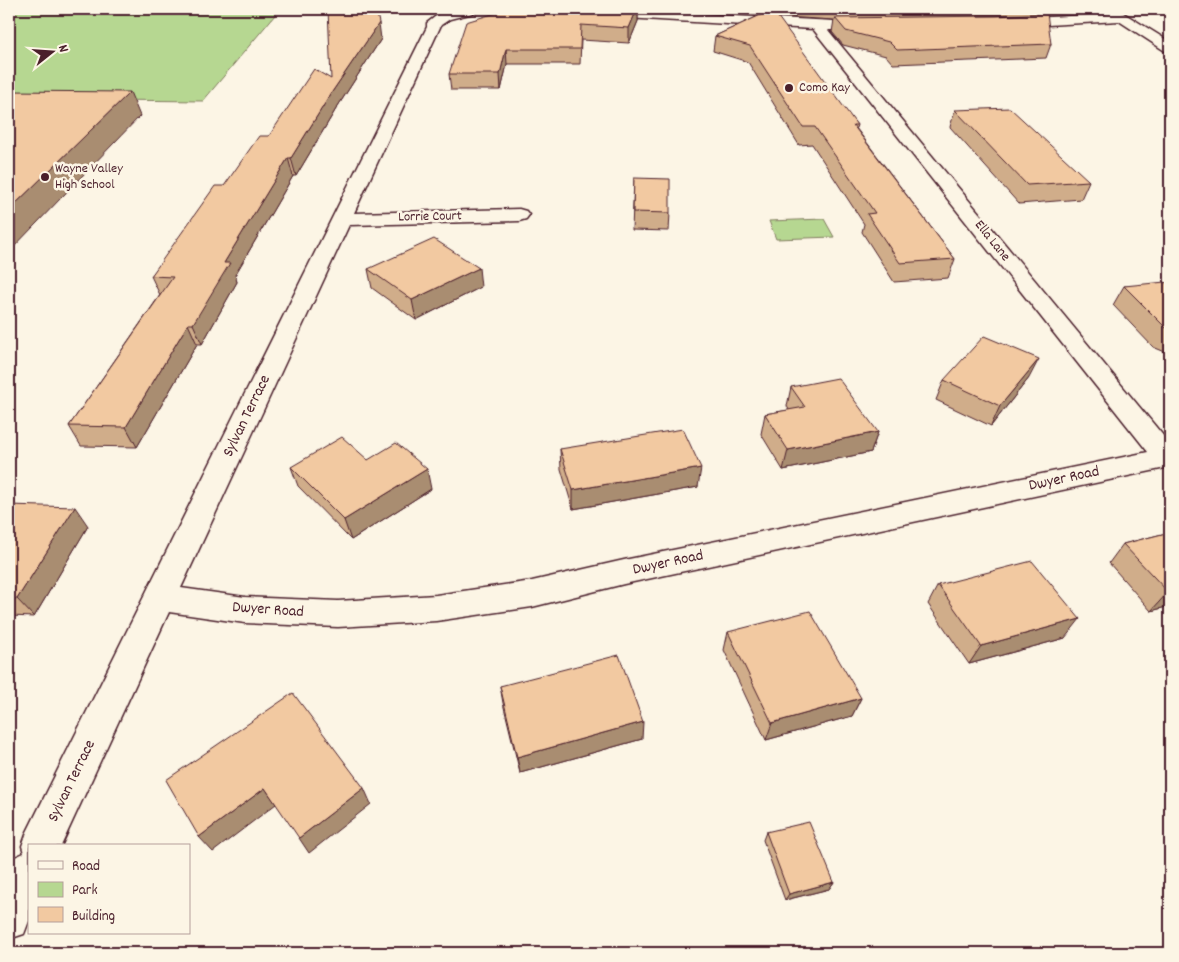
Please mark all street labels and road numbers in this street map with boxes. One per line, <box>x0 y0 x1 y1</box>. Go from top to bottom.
street label: Lorrie Court <box>398 206 462 228</box>
street label: Ella Lane <box>969 216 1015 266</box>
street label: Sylvan Terrace <box>217 371 277 461</box>
street label: Dwyer Road <box>1027 460 1101 498</box>
street label: Dwyer Road <box>631 544 705 582</box>
street label: Dwyer Road <box>231 596 305 624</box>
street label: Sylvan Terrace <box>42 736 102 826</box>

